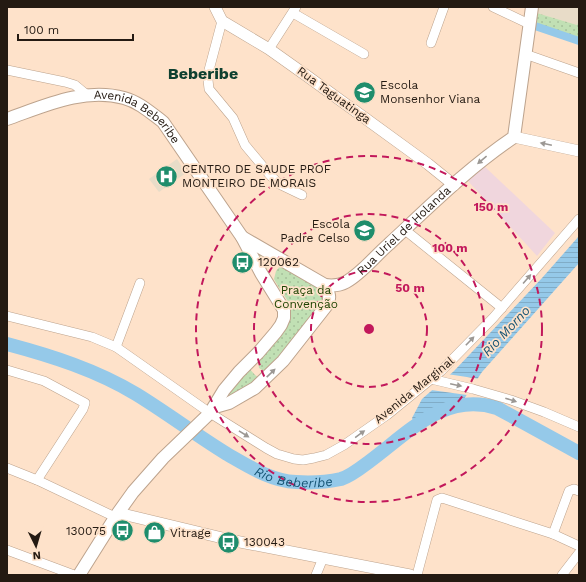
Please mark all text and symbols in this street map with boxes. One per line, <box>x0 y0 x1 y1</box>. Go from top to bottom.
scale bar <box>18 16 133 42</box>
text: 100 m <box>24 23 59 37</box>
district label: Beberibe <box>168 64 238 83</box>
street label: Rua Taguatinga <box>294 64 374 127</box>
place label: Escola Monsenhor Viana <box>380 78 481 106</box>
school or university icon: Escola Monsenhor Viana <box>351 79 377 105</box>
street label: Avenida Beberibe <box>94 88 183 146</box>
one-way arrow <box>540 140 553 146</box>
one-way arrow <box>477 156 488 165</box>
place label: CENTRO DE SAUDE PROF MONTEIRO DE MORAIS <box>182 162 331 190</box>
hospital icon: CENTRO DE SAUDE PROF MONTEIRO DE MORAIS <box>154 163 180 189</box>
street label: Rua Uriel de Holanda <box>354 183 454 278</box>
text: 150 m <box>474 200 508 214</box>
place label: Escola Padre Celso <box>280 217 350 245</box>
school or university icon: Escola Padre Celso <box>352 218 378 244</box>
text: 100 m <box>432 241 468 255</box>
bus stop icon: 120062 <box>229 249 255 275</box>
place label: 120062 <box>258 255 299 269</box>
one-way arrow <box>523 273 532 284</box>
text: 50 m <box>395 281 425 295</box>
park label: Praça da Convenção <box>274 283 338 311</box>
water label: Rio Morno <box>479 303 533 359</box>
centre of rings <box>362 322 376 336</box>
one-way arrow <box>466 336 475 346</box>
street label: Avenida Marginal <box>371 353 457 426</box>
one-way arrow <box>266 368 276 378</box>
one-way arrow <box>449 383 462 389</box>
one-way arrow <box>505 397 517 403</box>
one-way arrow <box>239 430 249 438</box>
one-way arrow <box>355 430 366 438</box>
water label: Rio Beberibe <box>252 463 333 490</box>
bus stop icon: 130075 <box>109 518 135 544</box>
shop icon: Vitrage <box>141 520 167 546</box>
place label: 130075 <box>66 524 106 538</box>
north arrow <box>16 526 56 566</box>
place label: Vitrage <box>170 526 211 540</box>
bus stop icon: 130043 <box>216 529 242 555</box>
place label: 130043 <box>244 535 285 549</box>
text: N <box>32 549 41 562</box>

